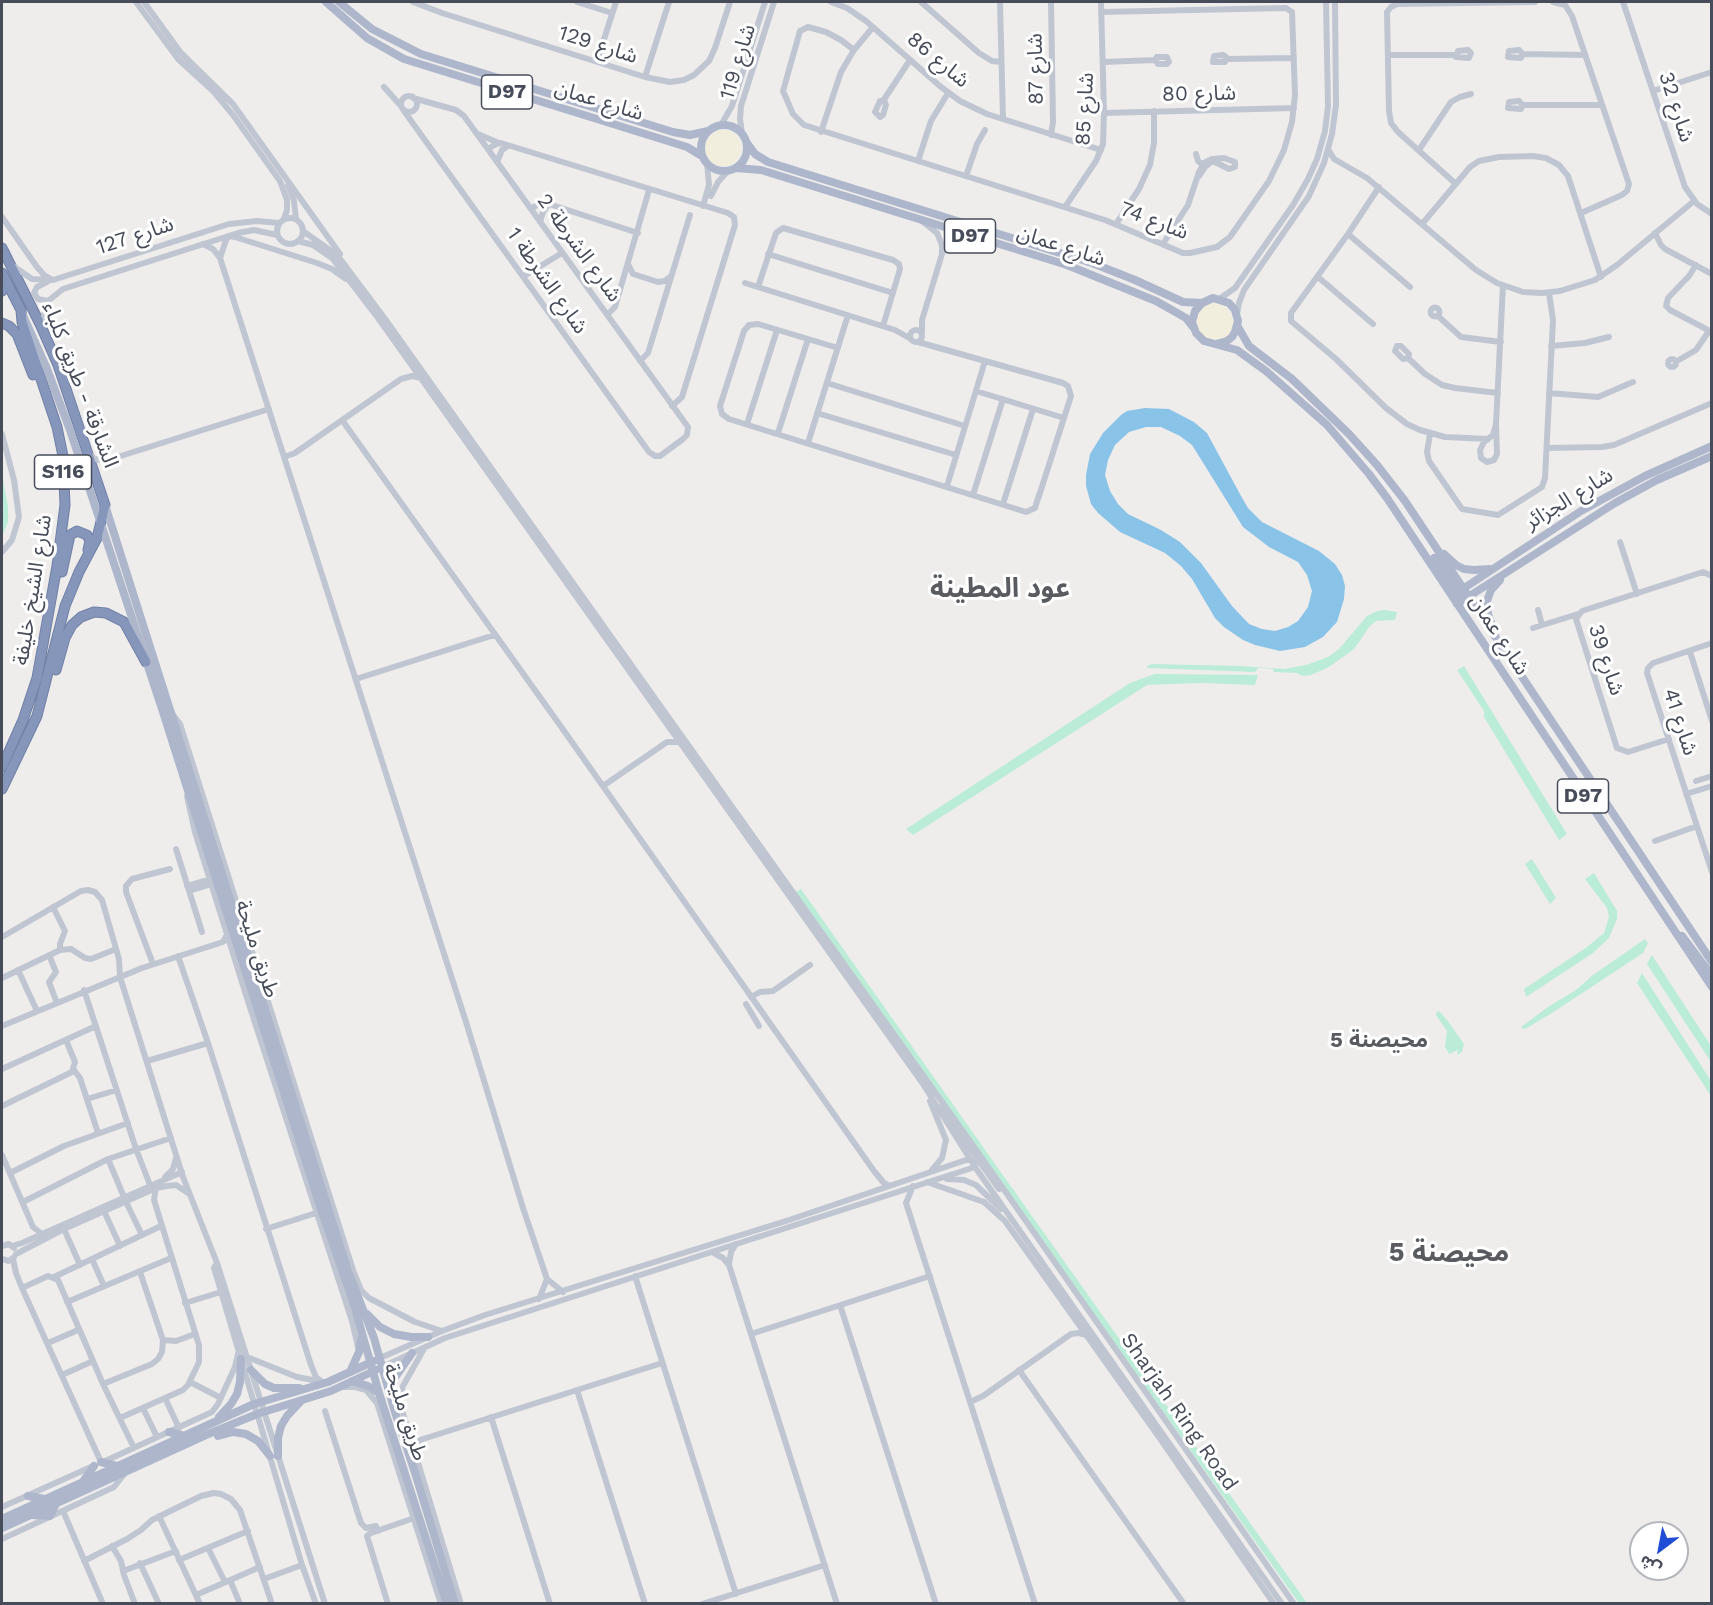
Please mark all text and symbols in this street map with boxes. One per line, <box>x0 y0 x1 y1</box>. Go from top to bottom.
street label: شارع 129 <box>555 20 641 70</box>
street label: شارع 119 <box>715 21 761 103</box>
street label: شارع 86 <box>902 27 974 93</box>
street label: شارع 87 <box>1023 33 1049 105</box>
street label: شارع 32 <box>1653 69 1699 145</box>
street label: شارع 85 <box>1071 72 1099 146</box>
road number: D97 <box>482 75 532 109</box>
street label: شارع عمان <box>552 76 646 126</box>
street label: شارع 80 <box>1162 81 1236 107</box>
street label: شارع الشرطة 2 <box>531 189 627 307</box>
street label: شارع 74 <box>1116 196 1192 246</box>
street label: شارع 127 <box>93 212 177 260</box>
road number: D97 <box>944 219 996 253</box>
street label: شارع عمان <box>1014 220 1108 272</box>
street label: شارع الشرطة 1 <box>501 223 593 339</box>
street label: الشارقة - طريق كلباء <box>37 299 123 471</box>
road number: S116 <box>34 455 92 489</box>
street label: شارع الجزائر <box>1520 463 1618 535</box>
street label: شارع الشيخ خليفة <box>9 513 57 667</box>
district label: عود المطينة <box>930 573 1070 605</box>
street label: شارع عمان <box>1464 590 1534 680</box>
street label: شارع 39 <box>1583 621 1629 699</box>
street label: شارع 41 <box>1657 685 1703 759</box>
road number: D97 <box>1558 779 1608 813</box>
street label: طريق مليحة <box>229 897 285 1001</box>
district label: محيصنة 5 <box>1330 1028 1428 1054</box>
district label: محيصنة 5 <box>1389 1237 1509 1269</box>
street label: Sharjah Ring Road <box>1115 1328 1243 1496</box>
street label: طريق مليحة <box>377 1360 433 1464</box>
north arrow <box>1629 1521 1689 1581</box>
text: ش <box>1636 1551 1665 1579</box>

